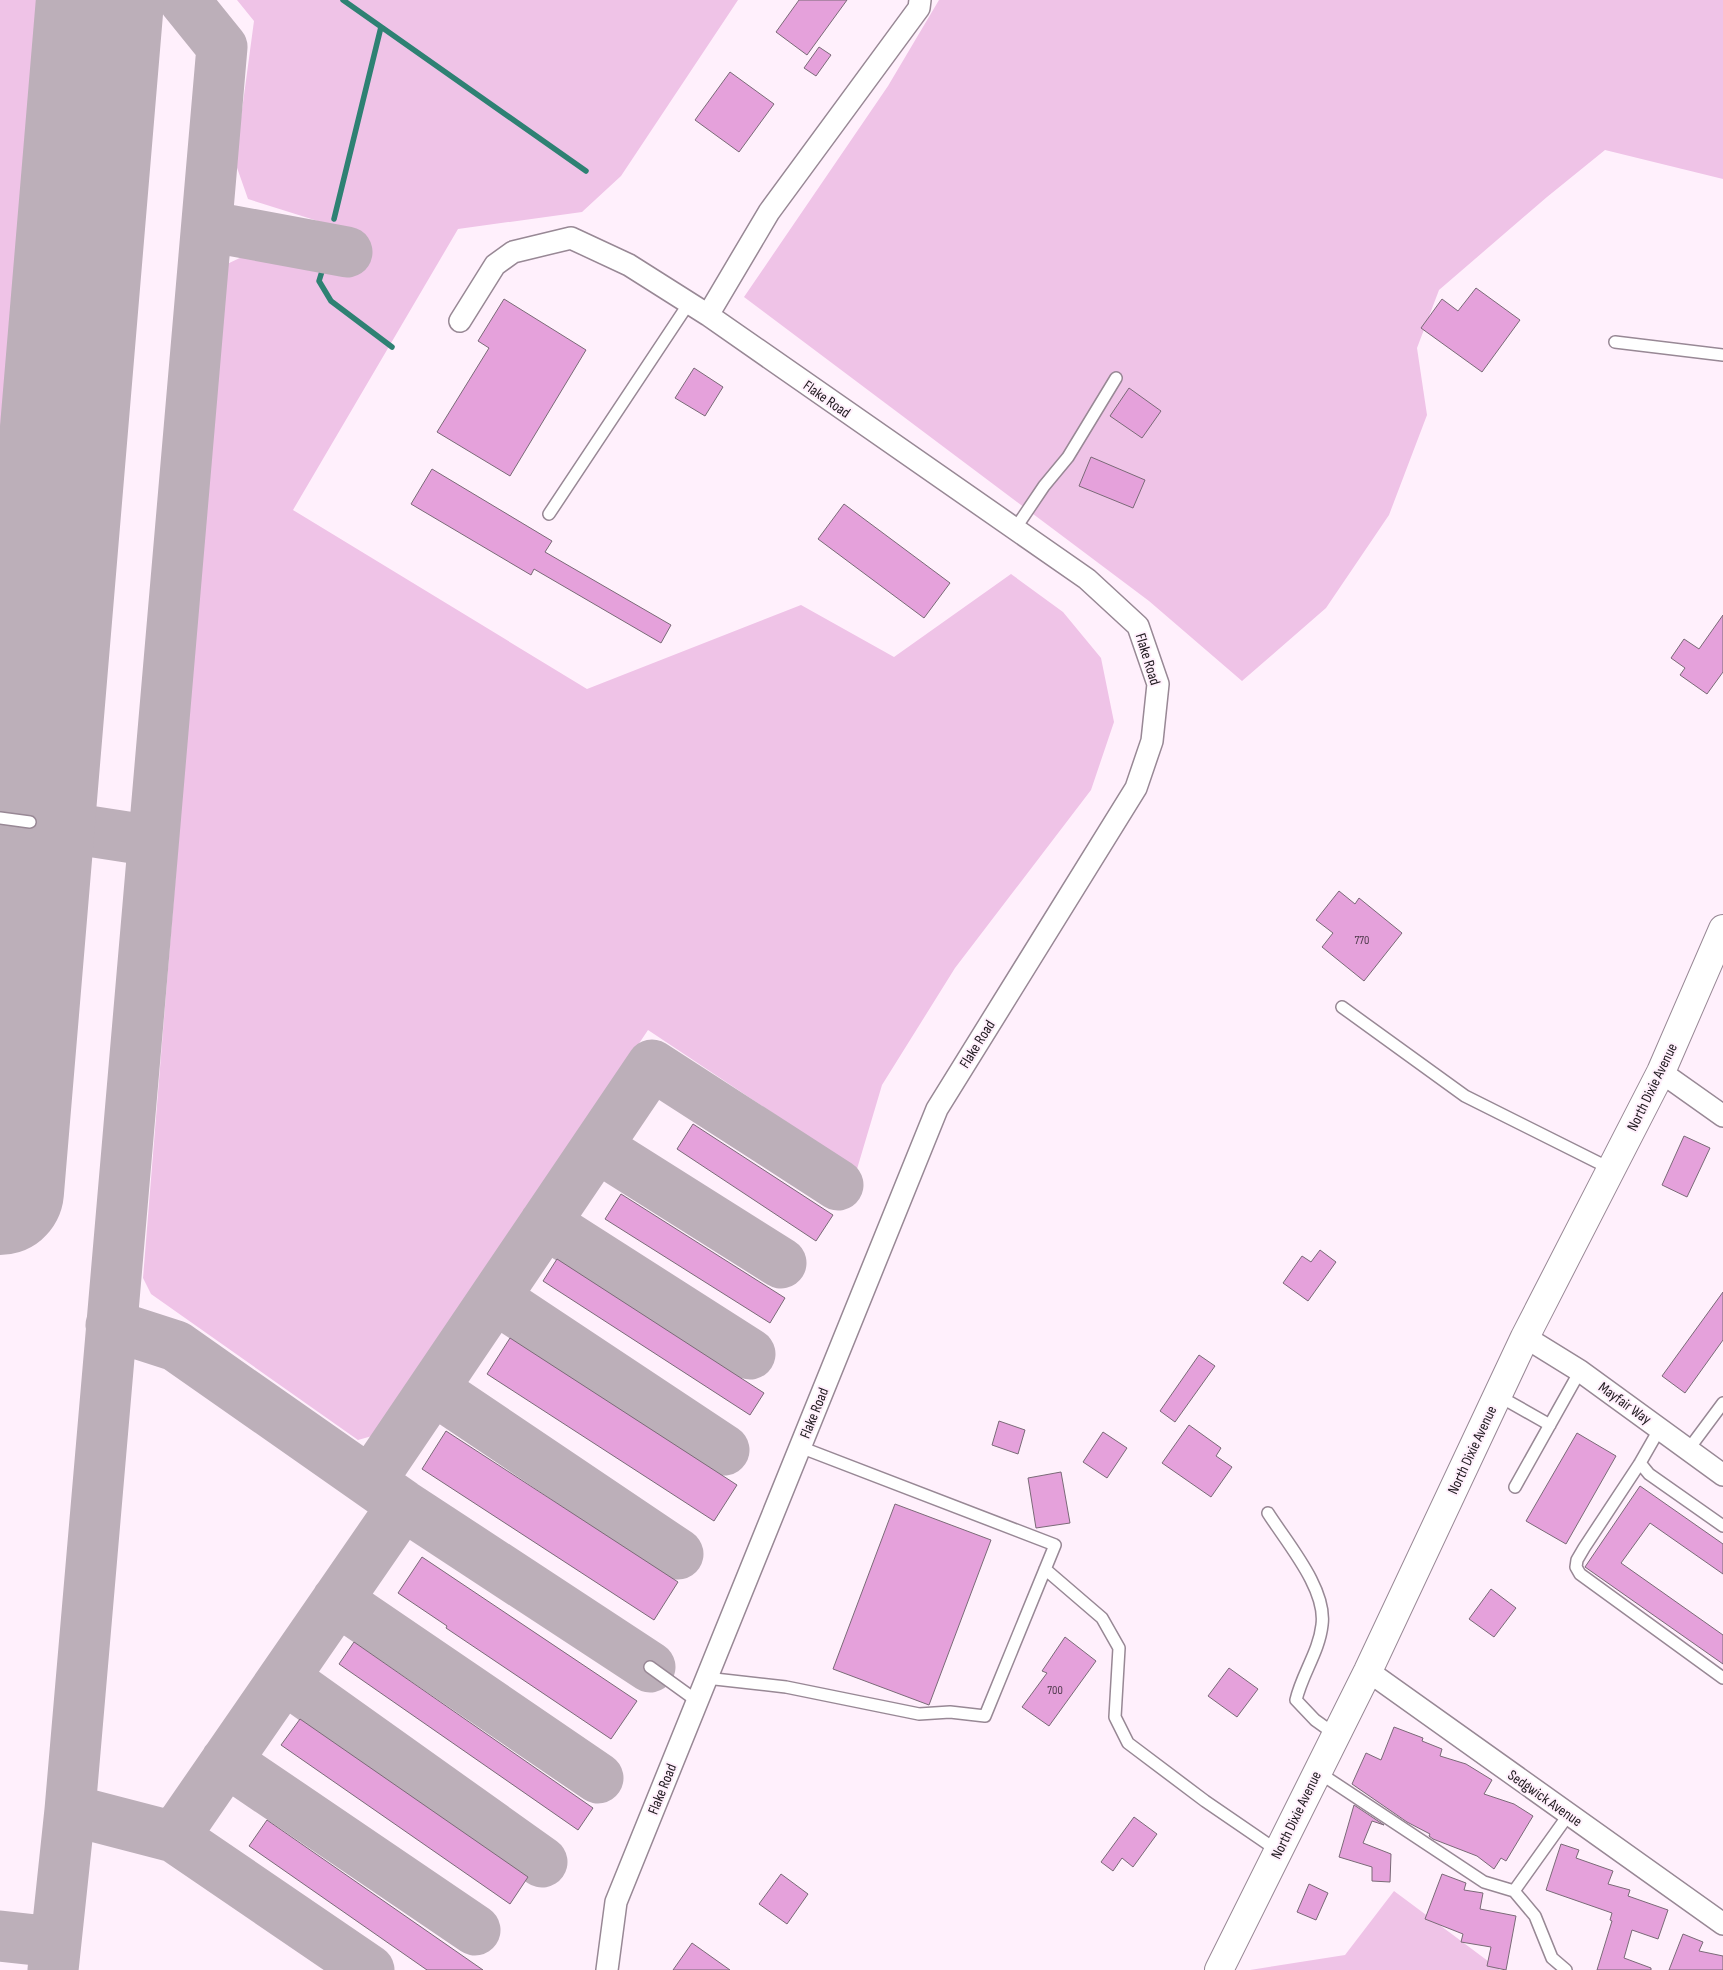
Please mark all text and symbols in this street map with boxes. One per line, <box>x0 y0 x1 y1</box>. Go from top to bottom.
street label: Flake Road <box>799 376 854 422</box>
street label: Flake Road <box>1131 631 1164 687</box>
house number: 770 <box>1355 933 1369 948</box>
street label: Flake Road <box>955 1017 1000 1072</box>
street label: North Dixie Avenue <box>1623 1040 1682 1134</box>
street label: Mayfair Way <box>1595 1378 1655 1429</box>
street label: Flake Road <box>796 1385 833 1441</box>
street label: North Dixie Avenue <box>1444 1403 1501 1497</box>
house number: 700 <box>1047 1683 1063 1698</box>
street label: Flake Road <box>644 1761 681 1817</box>
street label: Sedgwick Avenue <box>1504 1766 1586 1831</box>
street label: North Dixie Avenue <box>1267 1768 1326 1862</box>

